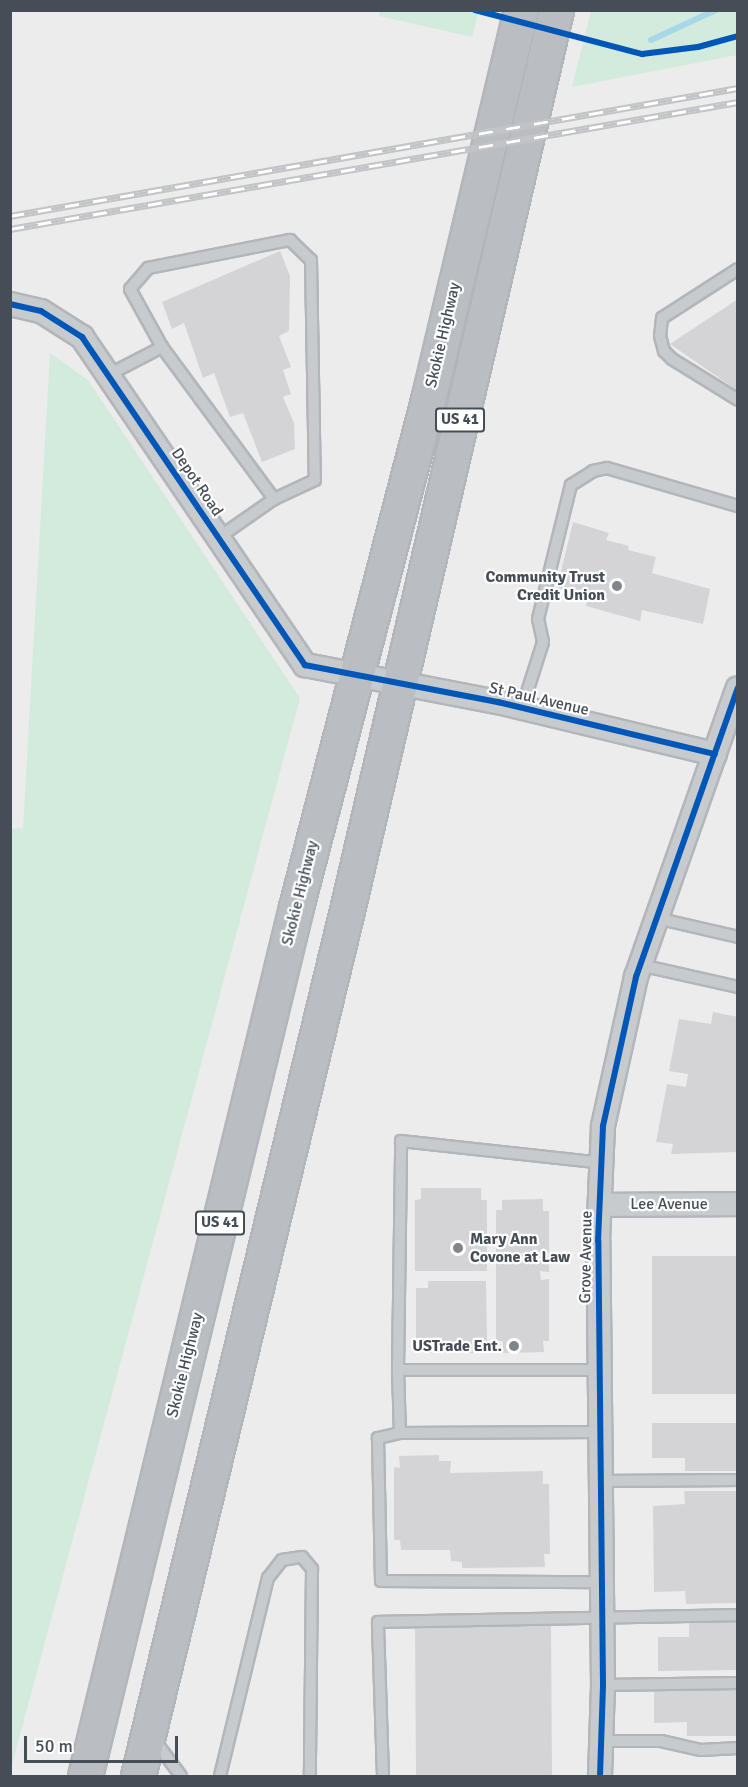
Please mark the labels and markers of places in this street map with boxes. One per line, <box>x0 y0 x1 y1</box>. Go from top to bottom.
place label: Community Trust Credit Union <box>486 567 605 605</box>
marker: Community Trust Credit Union <box>610 579 624 593</box>
place label: Mary Ann Covone at Law <box>470 1229 570 1267</box>
marker: Mary Ann Covone at Law <box>451 1241 465 1255</box>
place label: USTrade Ent. <box>412 1336 502 1356</box>
marker: USTrade Ent. <box>507 1339 521 1353</box>

